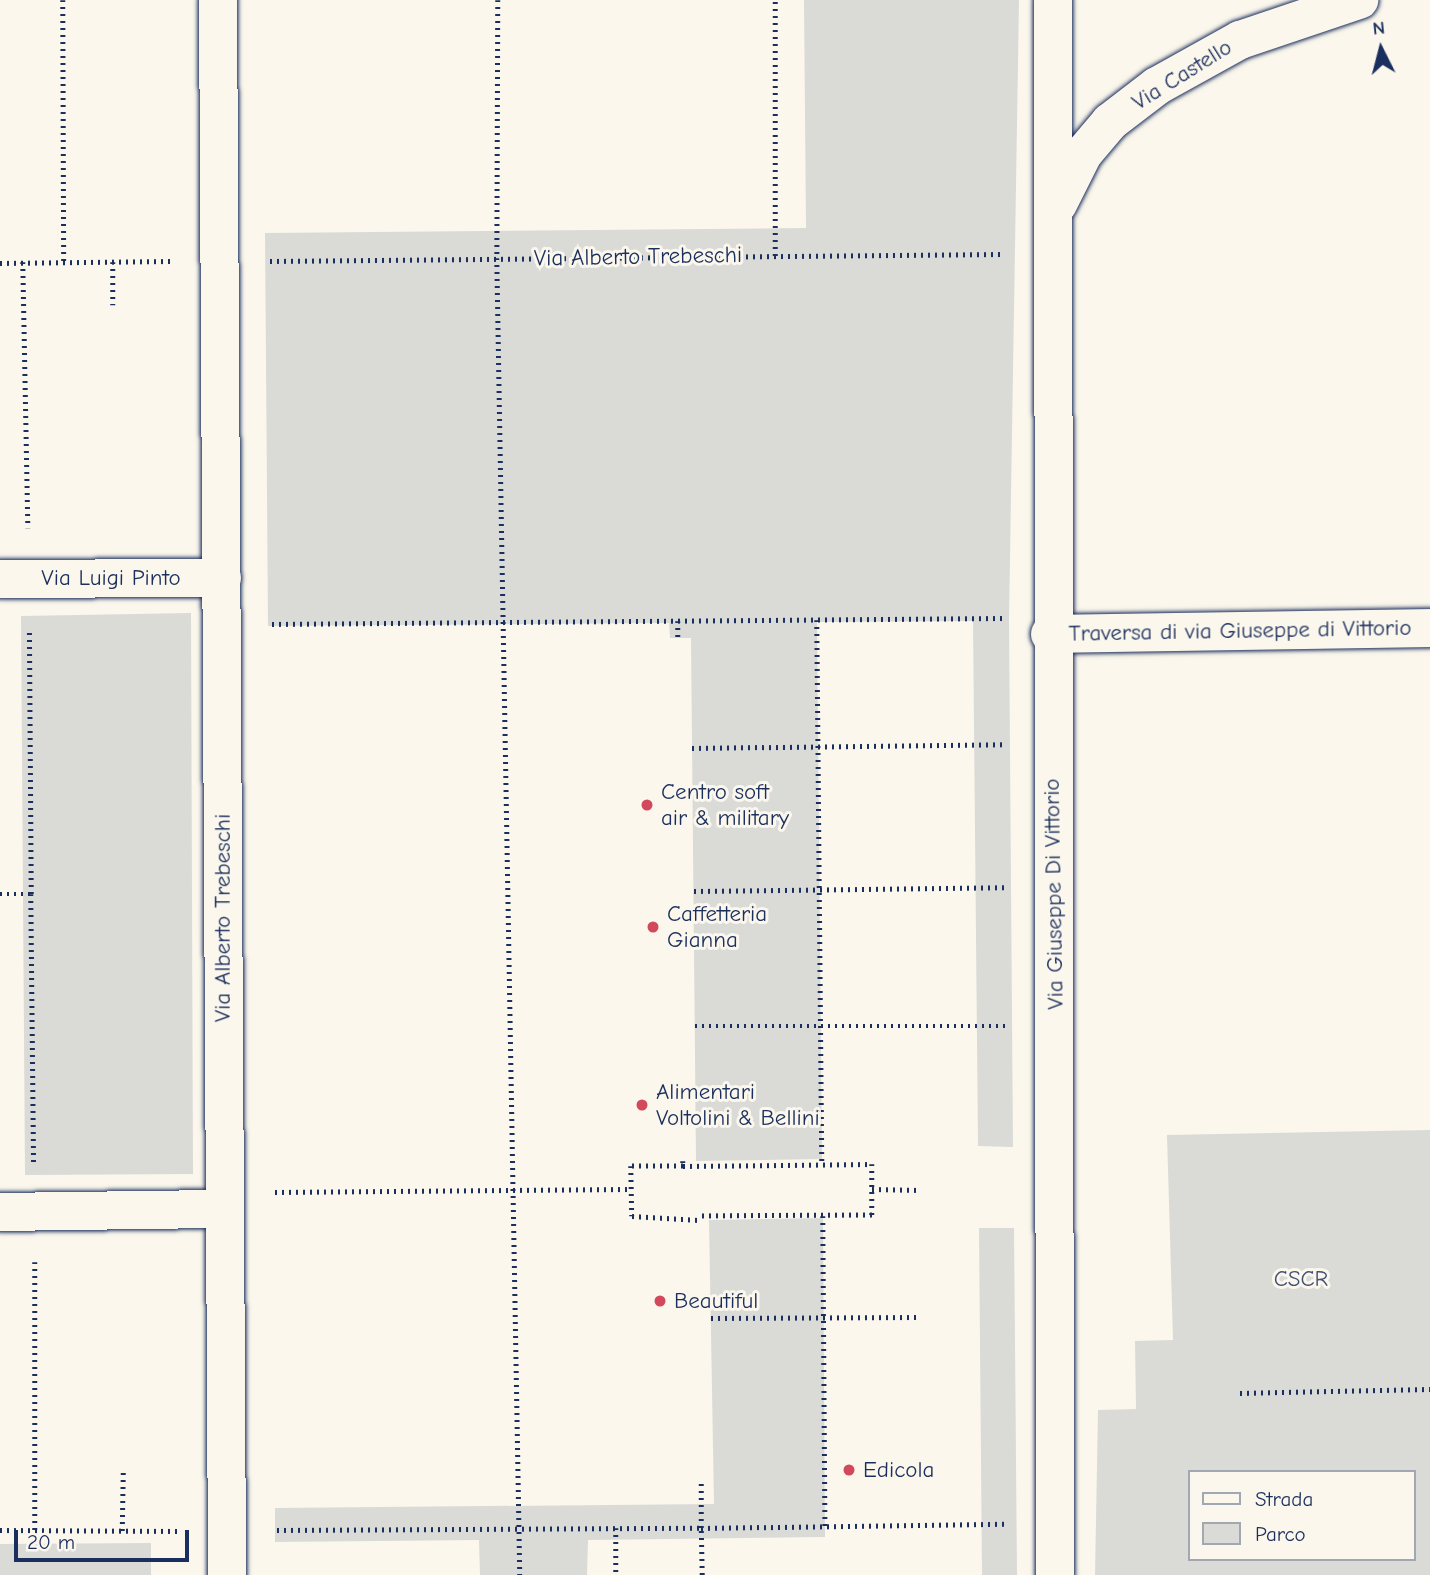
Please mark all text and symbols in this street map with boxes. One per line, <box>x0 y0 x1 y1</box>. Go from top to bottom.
north arrow <box>1346 14 1416 84</box>
text: N <box>1371 17 1386 40</box>
street label: Via Castello <box>1127 34 1237 116</box>
street label: Via Alberto Trebeschi <box>534 241 742 273</box>
street label: Via Luigi Pinto <box>41 564 181 592</box>
street label: Traversa di via Giuseppe di Vittorio <box>1068 614 1412 648</box>
place label: Centro soft air & military <box>661 778 789 832</box>
street label: Via Giuseppe Di Vittorio <box>1038 778 1070 1010</box>
marker: Centro soft air & military <box>639 797 655 813</box>
street label: Via Alberto Trebeschi <box>209 814 237 1022</box>
place label: Caffetteria Gianna <box>667 900 767 954</box>
marker: Caffetteria Gianna <box>645 919 661 935</box>
place label: Alimentari Voltolini & Bellini <box>656 1078 820 1132</box>
marker: Alimentari Voltolini & Bellini <box>634 1097 650 1113</box>
park label: CSCR <box>1274 1265 1328 1293</box>
place label: Beautiful <box>674 1287 758 1315</box>
marker: Beautiful <box>652 1293 668 1309</box>
place label: Edicola <box>863 1456 934 1484</box>
marker: Edicola <box>841 1462 857 1478</box>
legend <box>1188 1470 1416 1561</box>
text: Strada <box>1255 1487 1313 1511</box>
scale bar <box>18 1516 192 1560</box>
text: Parco <box>1255 1522 1306 1546</box>
text: 20 m <box>27 1530 75 1554</box>

